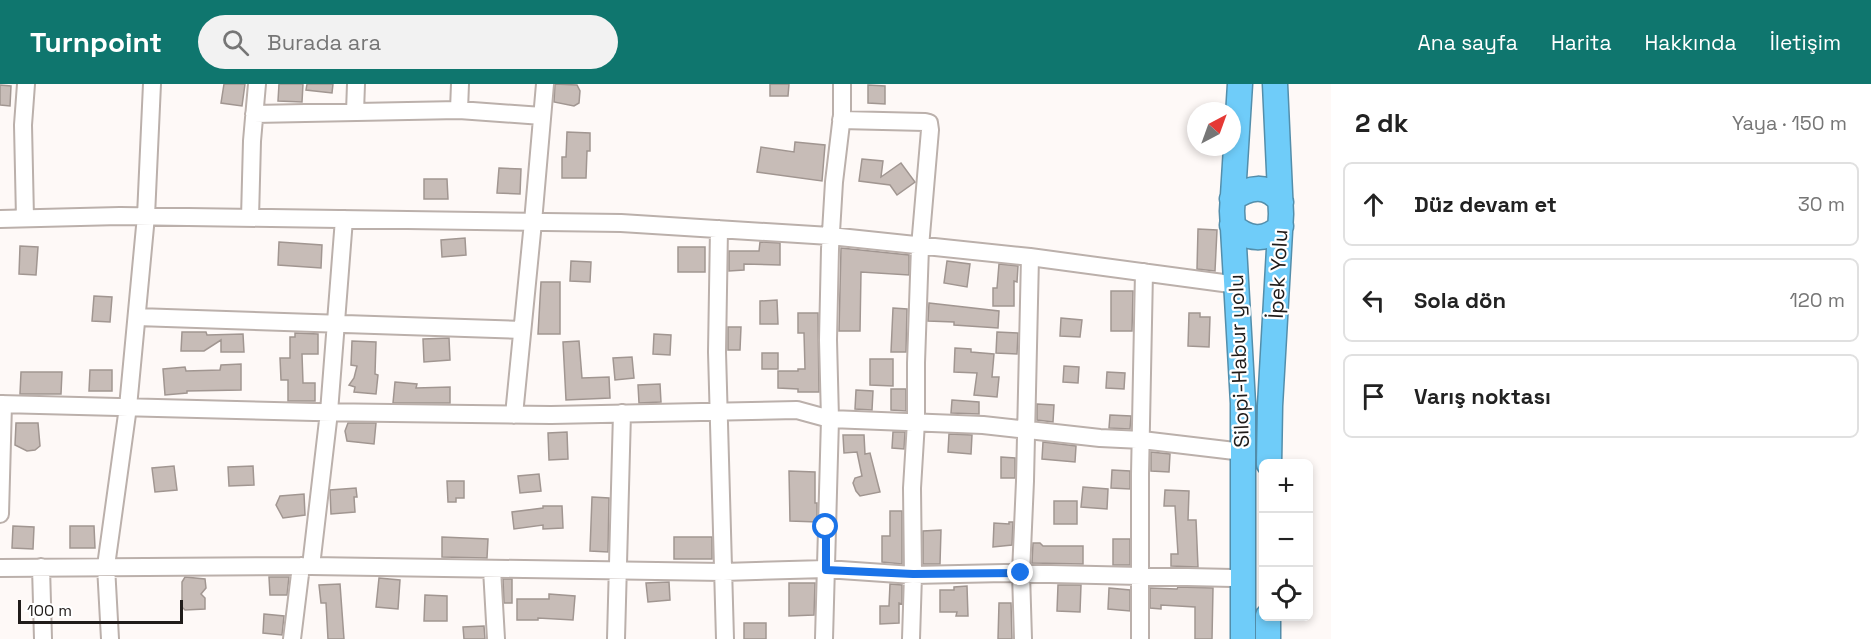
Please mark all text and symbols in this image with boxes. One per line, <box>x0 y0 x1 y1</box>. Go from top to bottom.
search box <box>198 15 618 69</box>
text: Turnpoint <box>30 24 162 60</box>
icon: search <box>219 26 252 59</box>
text: Burada ara <box>267 28 381 56</box>
text: Ana sayfa <box>1418 29 1518 56</box>
text: Harita <box>1551 29 1612 56</box>
text: Hakkında <box>1645 29 1737 56</box>
text: İletişim <box>1770 29 1841 56</box>
north arrow <box>1187 102 1241 156</box>
text: 2 dk <box>1355 106 1408 140</box>
text: Yaya · 150 m <box>1732 110 1847 136</box>
icon: ahead <box>1357 188 1390 221</box>
text: Düz devam et <box>1414 190 1557 218</box>
text: 30 m <box>1798 191 1845 217</box>
street label: İpek Yolu <box>1262 229 1293 319</box>
street label: Silopi-Habur yolu <box>1222 274 1255 448</box>
icon: left <box>1357 284 1390 317</box>
text: Sola dön <box>1414 286 1506 314</box>
text: 120 m <box>1789 287 1845 313</box>
icon: arrive <box>1357 380 1390 413</box>
text: Varış noktası <box>1414 382 1551 410</box>
map controls <box>1259 459 1313 621</box>
button: + <box>1259 459 1313 513</box>
route start <box>812 513 838 539</box>
button: − <box>1259 513 1313 567</box>
route end <box>1007 559 1033 585</box>
button: locate <box>1259 567 1313 621</box>
scale bar <box>18 597 183 624</box>
text: 100 m <box>27 600 72 621</box>

